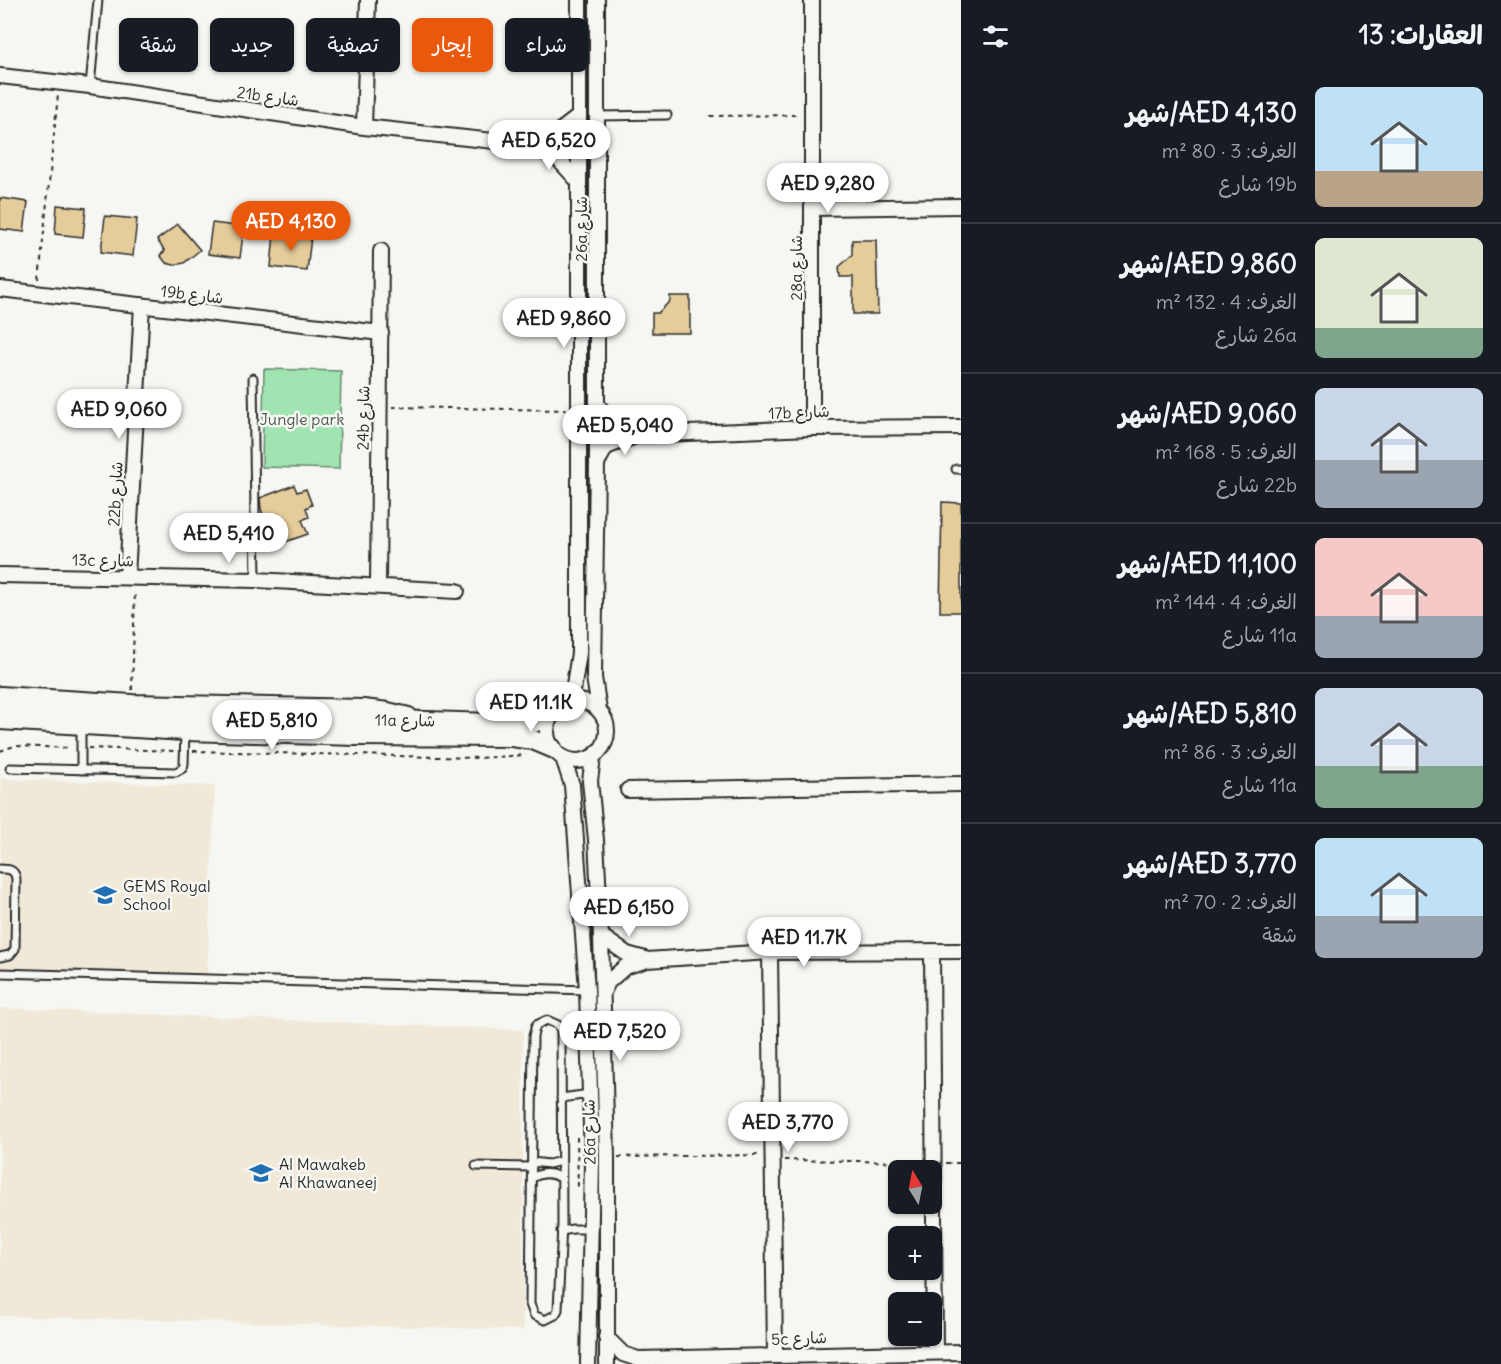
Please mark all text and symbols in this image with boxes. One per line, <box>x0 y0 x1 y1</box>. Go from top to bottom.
chip: شقة <box>119 18 198 72</box>
chip: جديد <box>210 18 294 72</box>
chip: تصفية <box>306 18 400 72</box>
chip: إيجار <box>412 18 493 72</box>
chip: شراء <box>505 18 588 72</box>
text: العقارات: 13 <box>1359 18 1483 51</box>
icon: filters <box>979 20 1012 53</box>
street label: 21b شارع <box>235 82 300 112</box>
text: AED 4,130/شهر <box>1126 96 1297 129</box>
icon: home <box>1363 111 1435 183</box>
pin: AED 6,520 <box>480 120 618 171</box>
text: AED 6,520 <box>502 127 596 152</box>
text: الغرف: 3 · 80 m² <box>1162 138 1297 163</box>
pin: AED 9,280 <box>759 163 897 214</box>
text: AED 9,280 <box>781 170 875 195</box>
text: 19b شارع <box>1218 171 1297 196</box>
street label: 26a شارع <box>571 196 593 262</box>
pin: AED 4,130 <box>222 201 360 252</box>
text: AED 4,130 <box>246 208 336 233</box>
street label: 28a شارع <box>786 235 808 301</box>
text: AED 9,860/شهر <box>1121 247 1297 280</box>
icon: home <box>1363 262 1435 334</box>
street label: 19b شارع <box>159 280 224 310</box>
text: الغرف: 4 · 132 m² <box>1156 289 1297 314</box>
pin: AED 9,860 <box>495 298 633 349</box>
text: AED 9,860 <box>516 305 612 330</box>
text: 26a شارع <box>1215 322 1297 347</box>
street label: 24b شارع <box>352 385 376 451</box>
pin: AED 9,060 <box>50 389 188 440</box>
text: AED 9,060 <box>71 396 167 421</box>
text: AED 9,060/شهر <box>1119 397 1297 430</box>
street label: 17b شارع <box>768 401 830 425</box>
pin: AED 5,040 <box>556 405 694 456</box>
park label: Jungle park <box>260 409 344 429</box>
text: AED 5,040 <box>576 412 674 437</box>
icon: home <box>1363 412 1435 484</box>
text: الغرف: 5 · 168 m² <box>1155 439 1297 464</box>
street label: 22b شارع <box>103 461 129 527</box>
text: 22b شارع <box>1216 472 1297 497</box>
pin: AED 5,410 <box>160 513 298 564</box>
text: AED 5,410 <box>183 520 275 545</box>
text: AED 11,100/شهر <box>1118 547 1297 580</box>
street label: 13c شارع <box>72 549 134 573</box>
icon: home <box>1363 562 1435 634</box>
text: الغرف: 4 · 144 m² <box>1155 589 1297 614</box>
text: 11a شارع <box>1222 622 1297 647</box>
pin: AED 11.1K <box>462 682 600 733</box>
text: AED 11.1K <box>489 689 573 714</box>
text: AED 5,810/شهر <box>1125 697 1297 730</box>
pin: AED 5,810 <box>203 700 341 751</box>
text: AED 5,810 <box>226 707 318 732</box>
street label: 11a شارع <box>375 709 435 733</box>
icon: home <box>1363 712 1435 784</box>
text: الغرف: 3 · 86 m² <box>1163 739 1297 764</box>
text: 11a شارع <box>1222 772 1297 797</box>
text: AED 3,770/شهر <box>1125 847 1297 880</box>
icon: home <box>1363 862 1435 934</box>
place label: GEMS Royal School <box>123 876 211 914</box>
school or university icon: GEMS Royal School <box>92 882 118 908</box>
pin: AED 6,150 <box>560 887 698 938</box>
text: الغرف: 2 · 70 m² <box>1164 889 1297 914</box>
text: AED 6,150 <box>583 894 675 919</box>
pin: AED 11.7K <box>735 917 873 968</box>
text: شقة <box>1262 922 1297 947</box>
text: AED 11.7K <box>761 924 847 949</box>
pin: AED 7,520 <box>551 1011 689 1062</box>
text: AED 7,520 <box>573 1018 667 1043</box>
street label: 26a شارع <box>578 1099 602 1165</box>
pin: AED 3,770 <box>719 1102 857 1153</box>
text: AED 3,770 <box>742 1109 834 1134</box>
place label: Al Mawakeb Al Khawaneej <box>279 1154 377 1192</box>
school or university icon: Al Mawakeb Al Khawaneej <box>248 1160 274 1186</box>
north arrow <box>888 1160 942 1214</box>
map controls <box>888 1160 942 1346</box>
button: + <box>888 1226 942 1280</box>
button: − <box>888 1292 942 1346</box>
street label: 5c شارع <box>771 1327 827 1351</box>

